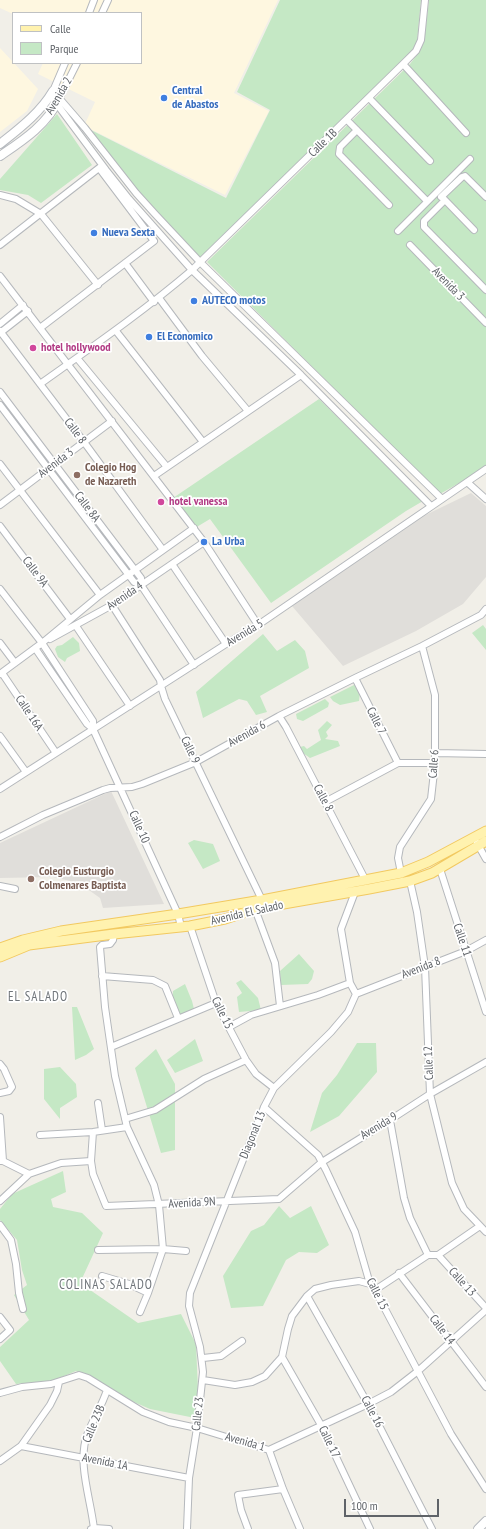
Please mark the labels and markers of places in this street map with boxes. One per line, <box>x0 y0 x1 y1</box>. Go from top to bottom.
place label: Central de Abastos <box>172 84 218 112</box>
marker: Central de Abastos <box>159 93 169 103</box>
place label: Nueva Sexta <box>102 226 155 240</box>
marker: Nueva Sexta <box>89 228 99 238</box>
place label: AUTECO motos <box>202 294 266 308</box>
marker: AUTECO motos <box>189 296 199 306</box>
place label: El Economico <box>157 330 213 344</box>
marker: El Economico <box>144 332 154 342</box>
place label: hotel hollywood <box>41 341 111 355</box>
marker: hotel hollywood <box>28 343 38 353</box>
place label: Colegio Hog de Nazareth <box>85 461 136 489</box>
marker: Colegio Hog de Nazareth <box>72 470 82 480</box>
place label: hotel vanessa <box>169 495 227 509</box>
marker: hotel vanessa <box>156 497 166 507</box>
place label: La Urba <box>212 535 244 549</box>
marker: La Urba <box>199 537 209 547</box>
place label: Colegio Eusturgio Colmenares Baptista <box>39 865 126 893</box>
marker: Colegio Eusturgio Colmenares Baptista <box>26 874 36 884</box>

